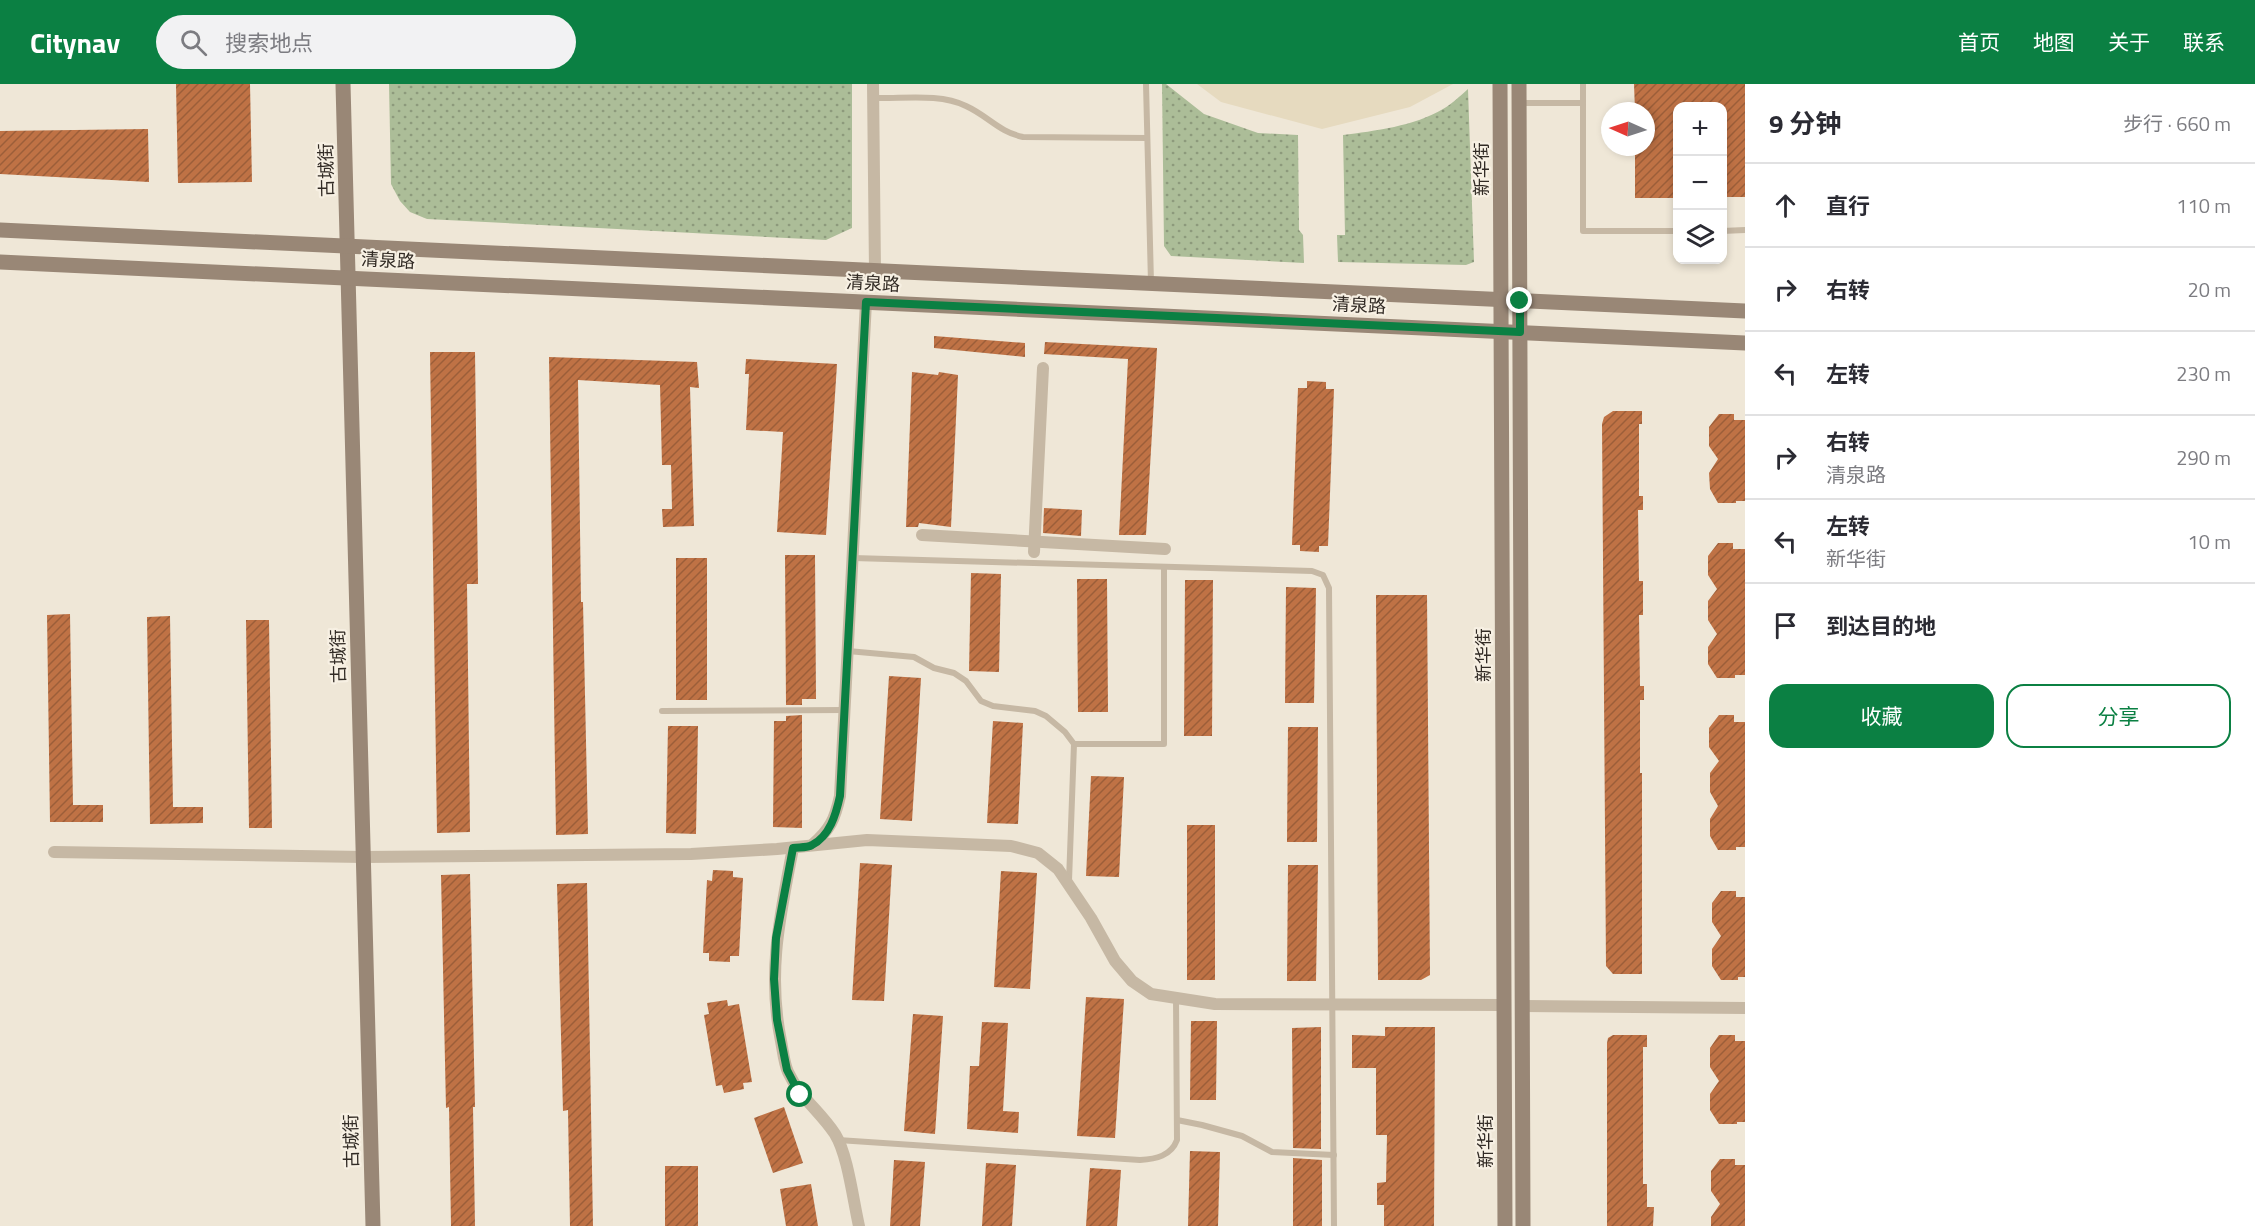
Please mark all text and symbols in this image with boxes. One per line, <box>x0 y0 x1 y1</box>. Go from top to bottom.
search box <box>156 15 576 69</box>
text: Citynav <box>30 21 120 64</box>
icon: search <box>177 26 210 59</box>
text: 搜索地点 <box>225 26 313 60</box>
text: 首页 <box>1958 26 2000 58</box>
text: 地图 <box>2033 26 2075 58</box>
text: 关于 <box>2108 26 2150 58</box>
text: 联系 <box>2183 26 2225 58</box>
north arrow <box>1601 102 1655 156</box>
map controls <box>1673 102 1727 264</box>
button: + <box>1673 102 1727 156</box>
text: 9 分钟 <box>1769 104 1841 143</box>
text: 步行 · 660 m <box>2123 108 2231 139</box>
street label: 新华街 <box>1468 142 1495 196</box>
street label: 古城街 <box>312 143 340 197</box>
button: − <box>1673 156 1727 210</box>
icon: ahead <box>1769 189 1802 222</box>
text: 直行 <box>1826 189 1870 223</box>
text: 110 m <box>2176 190 2231 221</box>
button: layers <box>1673 210 1727 264</box>
street label: 清泉路 <box>360 245 416 275</box>
street label: 清泉路 <box>845 268 901 298</box>
icon: right <box>1769 273 1802 306</box>
text: 右转 <box>1826 273 1870 307</box>
text: 20 m <box>2187 274 2231 305</box>
route end <box>1506 287 1532 313</box>
street label: 清泉路 <box>1331 290 1387 320</box>
icon: left <box>1769 357 1802 390</box>
text: 左转 <box>1826 357 1870 391</box>
text: 230 m <box>2176 358 2231 389</box>
text: 右转 <box>1826 425 1870 459</box>
icon: right <box>1769 441 1802 474</box>
text: 290 m <box>2176 442 2231 473</box>
text: 清泉路 <box>1826 459 1886 490</box>
text: 左转 <box>1826 509 1870 543</box>
icon: left <box>1769 525 1802 558</box>
text: 10 m <box>2187 526 2231 557</box>
text: 新华街 <box>1826 543 1886 574</box>
icon: arrive <box>1769 609 1802 642</box>
text: 到达目的地 <box>1826 609 1936 643</box>
street label: 新华街 <box>1470 628 1497 682</box>
street label: 古城街 <box>324 629 352 683</box>
button: 收藏 <box>1769 684 1994 748</box>
button: 分享 <box>2006 684 2231 748</box>
route start <box>786 1081 812 1107</box>
street label: 古城街 <box>337 1114 365 1168</box>
street label: 新华街 <box>1472 1114 1499 1168</box>

